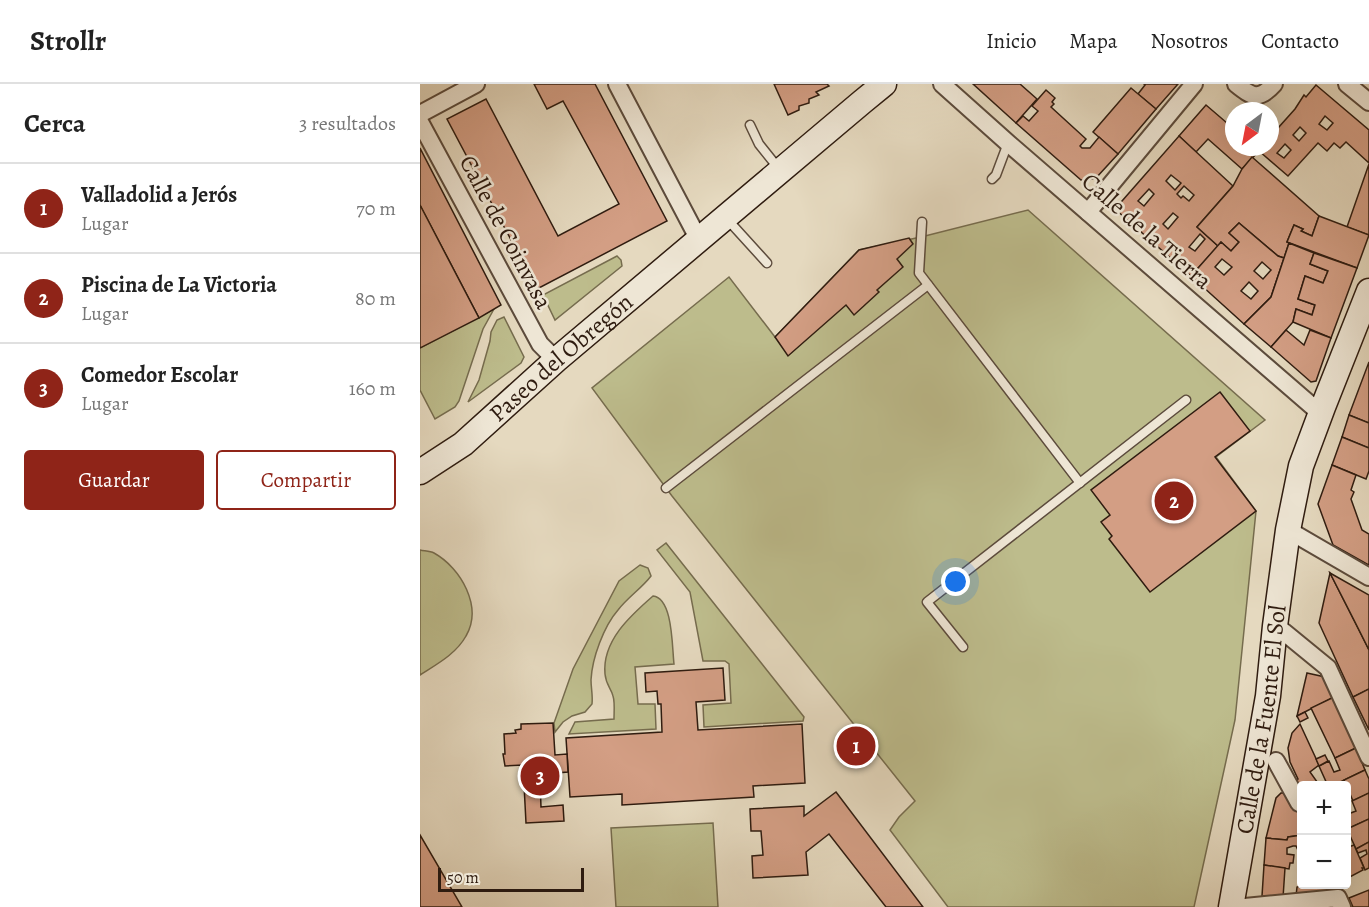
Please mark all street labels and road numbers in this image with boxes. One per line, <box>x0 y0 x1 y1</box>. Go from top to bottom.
street label: Calle de Coinvasa <box>452 149 560 315</box>
street label: Calle de la Tierra <box>1075 166 1220 297</box>
street label: Paseo del Obregón <box>482 286 640 429</box>
street label: Calle de la Fuente El Sol <box>1228 603 1294 836</box>

